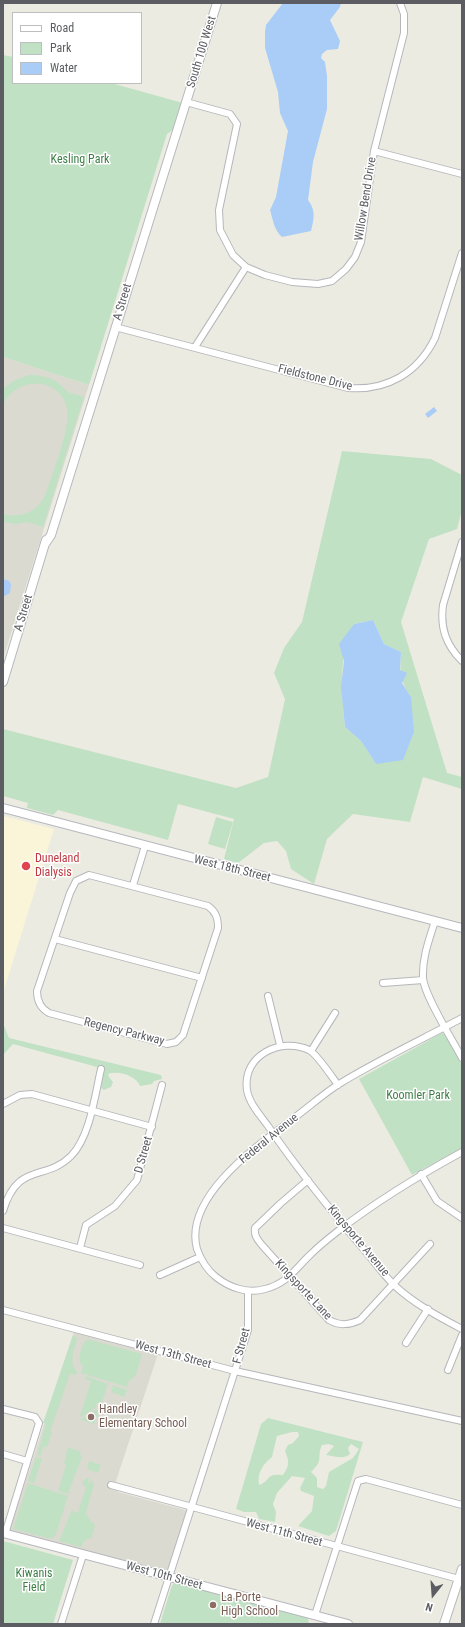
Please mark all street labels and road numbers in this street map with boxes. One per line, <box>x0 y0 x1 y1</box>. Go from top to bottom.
street label: South 100 West <box>184 14 220 90</box>
street label: Willow Bend Drive <box>352 156 380 242</box>
street label: A Street <box>111 282 135 322</box>
street label: Fieldstone Drive <box>276 362 354 394</box>
street label: A Street <box>12 593 36 633</box>
street label: West 18th Street <box>192 853 272 885</box>
street label: Regency Parkway <box>82 1015 166 1049</box>
street label: Federal Avenue <box>236 1111 302 1167</box>
street label: D Street <box>132 1135 156 1175</box>
street label: Kingsporte Avenue <box>324 1202 392 1280</box>
street label: Kingsporte Lane <box>271 1257 335 1323</box>
street label: F Street <box>230 1326 254 1366</box>
street label: West 13th Street <box>133 1338 213 1372</box>
street label: West 11th Street <box>244 1516 324 1550</box>
street label: West 10th Street <box>124 1559 204 1593</box>

